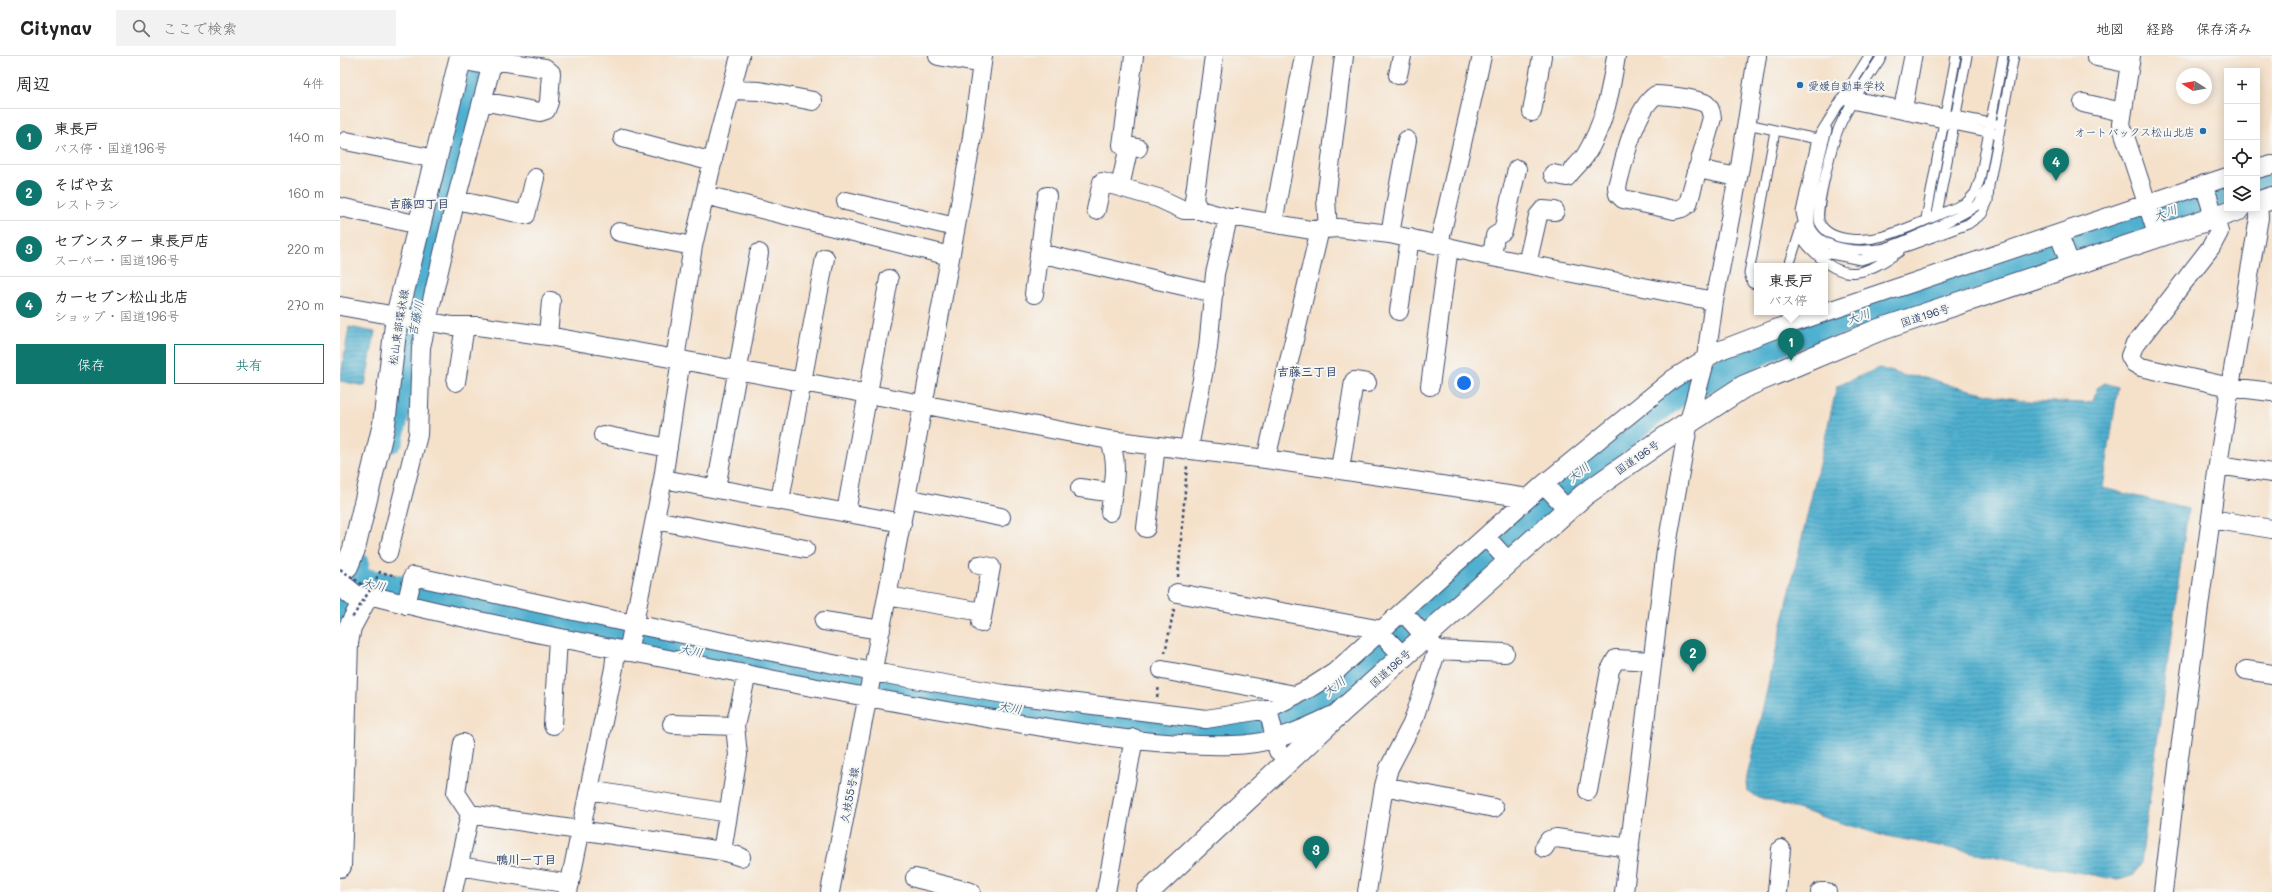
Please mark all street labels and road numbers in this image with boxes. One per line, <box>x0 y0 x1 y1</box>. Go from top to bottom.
street label: 松山東部環状線 <box>385 288 411 366</box>
street label: 国道196号 <box>1898 300 1952 330</box>
street label: 国道196号 <box>1612 436 1662 478</box>
street label: 国道196号 <box>1366 645 1414 691</box>
street label: 久枝55号線 <box>836 766 862 824</box>

